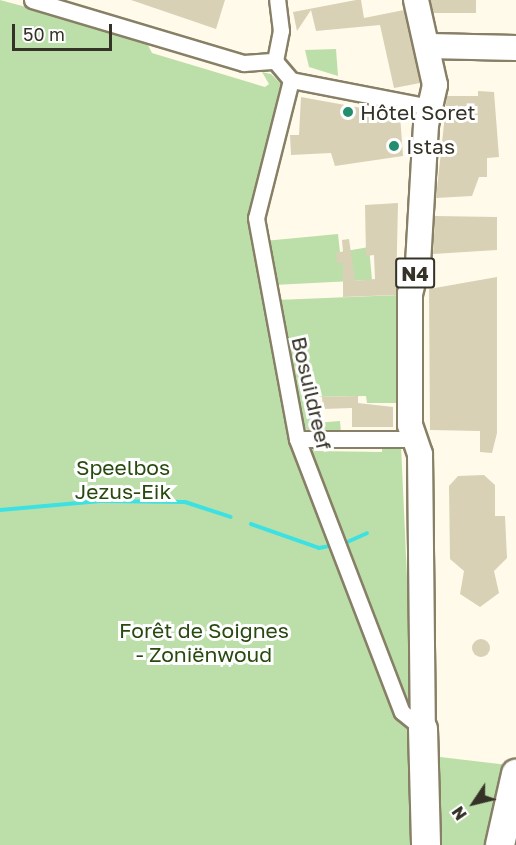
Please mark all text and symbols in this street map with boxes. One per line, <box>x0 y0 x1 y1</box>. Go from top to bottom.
scale bar <box>15 12 116 50</box>
text: 50 m <box>23 23 65 45</box>
place label: Hôtel Soret <box>360 99 476 125</box>
marker: Hôtel Soret <box>341 105 355 119</box>
place label: Istas <box>406 133 455 159</box>
marker: Istas <box>387 139 401 153</box>
road number: N4 <box>394 256 436 290</box>
street label: Bosuildreef <box>287 334 337 452</box>
park label: Speelbos Jezus-Eik <box>75 454 171 504</box>
park label: Forêt de Soignes - Zoniënwoud <box>119 617 289 667</box>
north arrow <box>444 773 504 833</box>
text: N <box>448 803 471 824</box>

